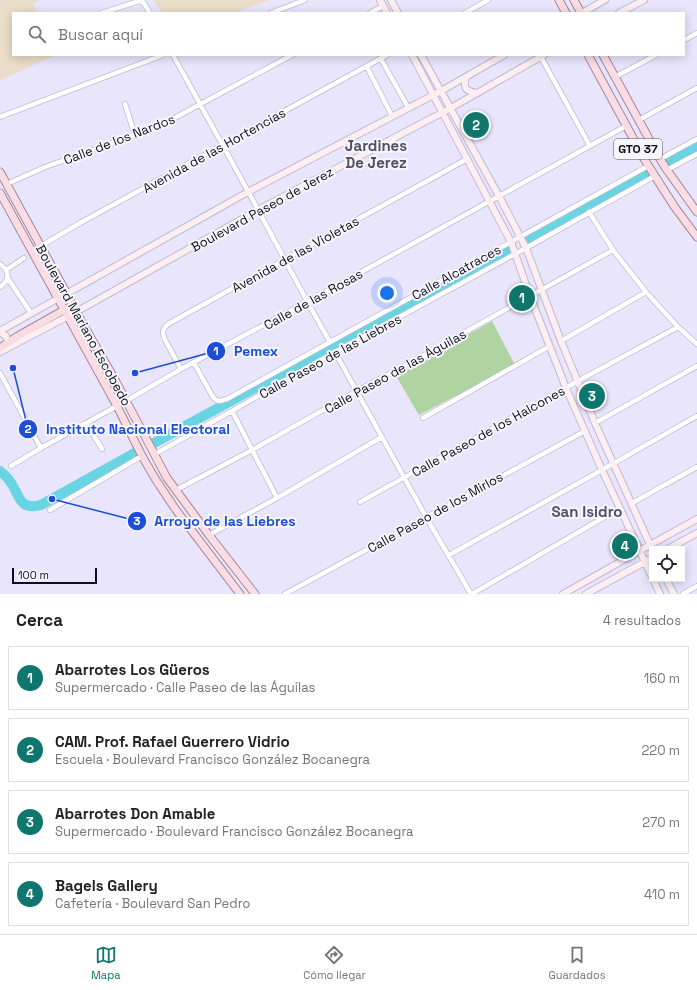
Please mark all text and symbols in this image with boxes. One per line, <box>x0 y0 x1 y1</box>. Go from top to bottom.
search box <box>12 12 685 56</box>
icon: search <box>26 23 48 45</box>
text: Buscar aquí <box>58 25 143 44</box>
street label: Avenida de las Hortencias <box>140 104 289 197</box>
street label: Calle de los Nardos <box>61 110 177 169</box>
pin: 2 <box>463 110 489 140</box>
district label: Jardines De Jerez <box>345 136 407 172</box>
road number: GTO 37 <box>614 139 662 159</box>
street label: Boulevard Paseo de Jerez <box>188 163 337 256</box>
street label: Avenida de las Violetas <box>229 212 362 297</box>
street label: Calle Alcatraces <box>409 241 504 304</box>
street label: Boulevard Mariano Escobedo <box>32 242 135 409</box>
street label: Calle de las Rosas <box>261 265 366 334</box>
your location <box>377 283 397 303</box>
pin: 1 <box>509 283 535 313</box>
street label: Calle Paseo de las Liebres <box>256 310 404 403</box>
street label: Calle Paseo de las Águilas <box>321 325 469 418</box>
callout: Pemex <box>206 338 286 364</box>
text: Pemex <box>234 342 278 360</box>
text: 1 <box>213 343 219 359</box>
pin: 3 <box>579 381 605 411</box>
street label: Calle Paseo de los Halcones <box>409 382 568 481</box>
callout: Instituto Nacional Electoral <box>18 416 238 442</box>
text: Instituto Nacional Electoral <box>46 420 230 438</box>
text: 2 <box>24 421 32 437</box>
street label: Calle Paseo de los Mirlos <box>364 468 506 557</box>
district label: San Isidro <box>551 502 623 521</box>
callout: Arroyo de las Liebres <box>127 508 304 534</box>
text: Arroyo de las Liebres <box>154 512 296 530</box>
text: 3 <box>133 513 141 529</box>
pin: 4 <box>612 531 638 561</box>
map controls <box>649 546 685 582</box>
button: locate <box>649 546 685 582</box>
scale bar <box>12 566 97 585</box>
text: 100 m <box>18 568 49 582</box>
text: Cerca <box>16 609 63 631</box>
text: 4 resultados <box>603 612 681 629</box>
text: Abarrotes Los Güeros <box>55 660 210 679</box>
text: 1 <box>27 670 33 687</box>
text: 160 m <box>644 670 680 687</box>
text: Supermercado · Calle Paseo de las Águilas <box>55 679 315 696</box>
text: CAM. Prof. Rafael Guerrero Vidrio <box>55 732 290 751</box>
text: 2 <box>26 742 34 759</box>
text: 220 m <box>641 742 680 759</box>
text: Escuela · Boulevard Francisco González Bocanegra <box>55 751 370 768</box>
text: Abarrotes Don Amable <box>55 804 215 823</box>
text: 3 <box>26 814 34 831</box>
text: 270 m <box>642 814 680 831</box>
text: Supermercado · Boulevard Francisco González Bocanegra <box>55 823 414 840</box>
text: Bagels Gallery <box>55 876 158 895</box>
text: 4 <box>26 886 34 903</box>
text: 410 m <box>644 886 680 903</box>
text: Cafetería · Boulevard San Pedro <box>55 895 250 912</box>
tab: Mapa <box>91 944 121 982</box>
tab: Cómo llegar <box>303 944 366 982</box>
tab: Guardados <box>548 944 606 982</box>

